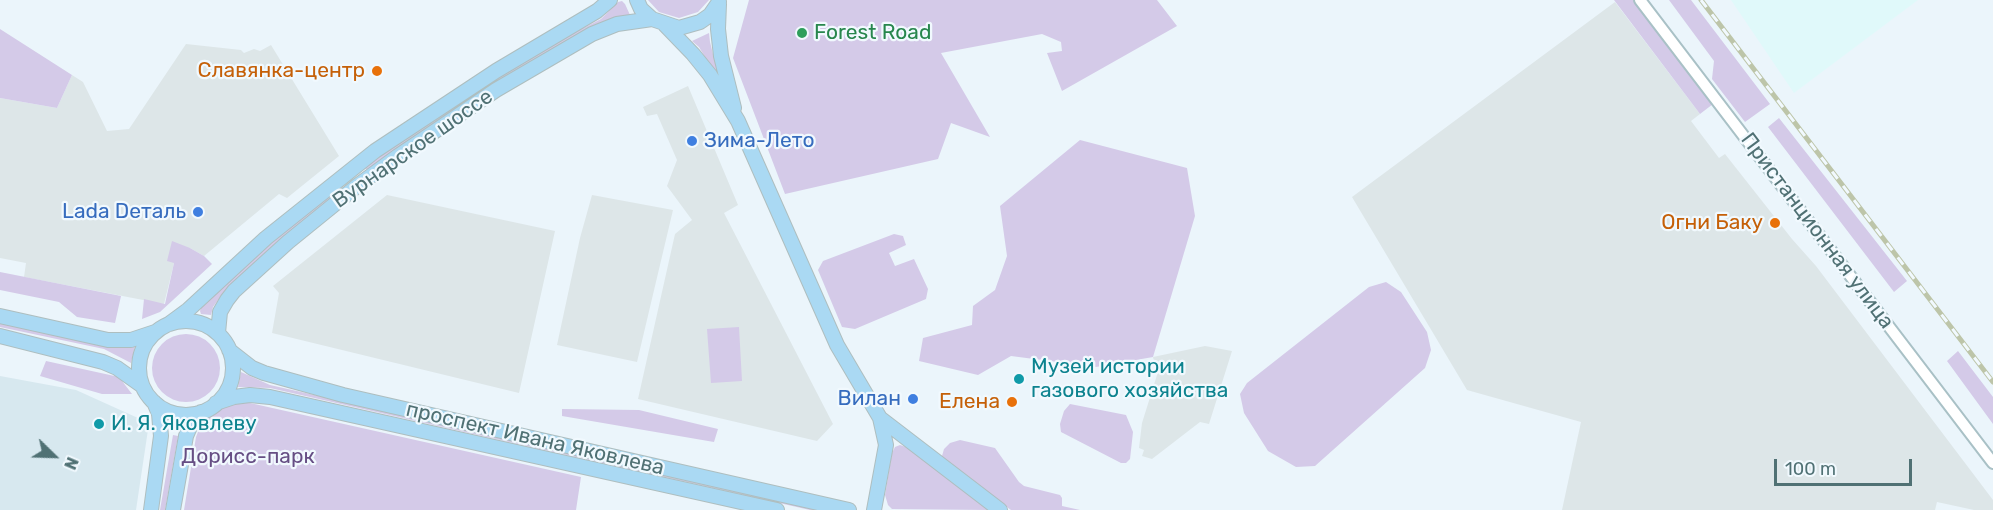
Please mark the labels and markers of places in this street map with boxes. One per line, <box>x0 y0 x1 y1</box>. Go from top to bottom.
place label: Forest Road <box>814 20 931 46</box>
marker: Forest Road <box>795 26 809 40</box>
place label: Славянка-центр <box>197 58 365 84</box>
marker: Славянка-центр <box>370 64 384 78</box>
place label: Зима-Лето <box>704 128 815 154</box>
marker: Зима-Лето <box>685 134 699 148</box>
place label: Lada Dеталь <box>62 199 186 225</box>
marker: Lada Dеталь <box>191 205 205 219</box>
place label: Огни Баку <box>1661 210 1763 236</box>
marker: Огни Баку <box>1768 216 1782 230</box>
place label: Музей истории газового хозяйства <box>1031 354 1228 404</box>
marker: Музей истории газового хозяйства <box>1012 372 1026 386</box>
place label: Вилан <box>838 386 901 412</box>
place label: Елена <box>939 389 1000 415</box>
marker: Вилан <box>906 392 920 406</box>
marker: Елена <box>1005 395 1019 409</box>
place label: И. Я. Яковлеву <box>111 411 257 437</box>
marker: И. Я. Яковлеву <box>92 417 106 431</box>

